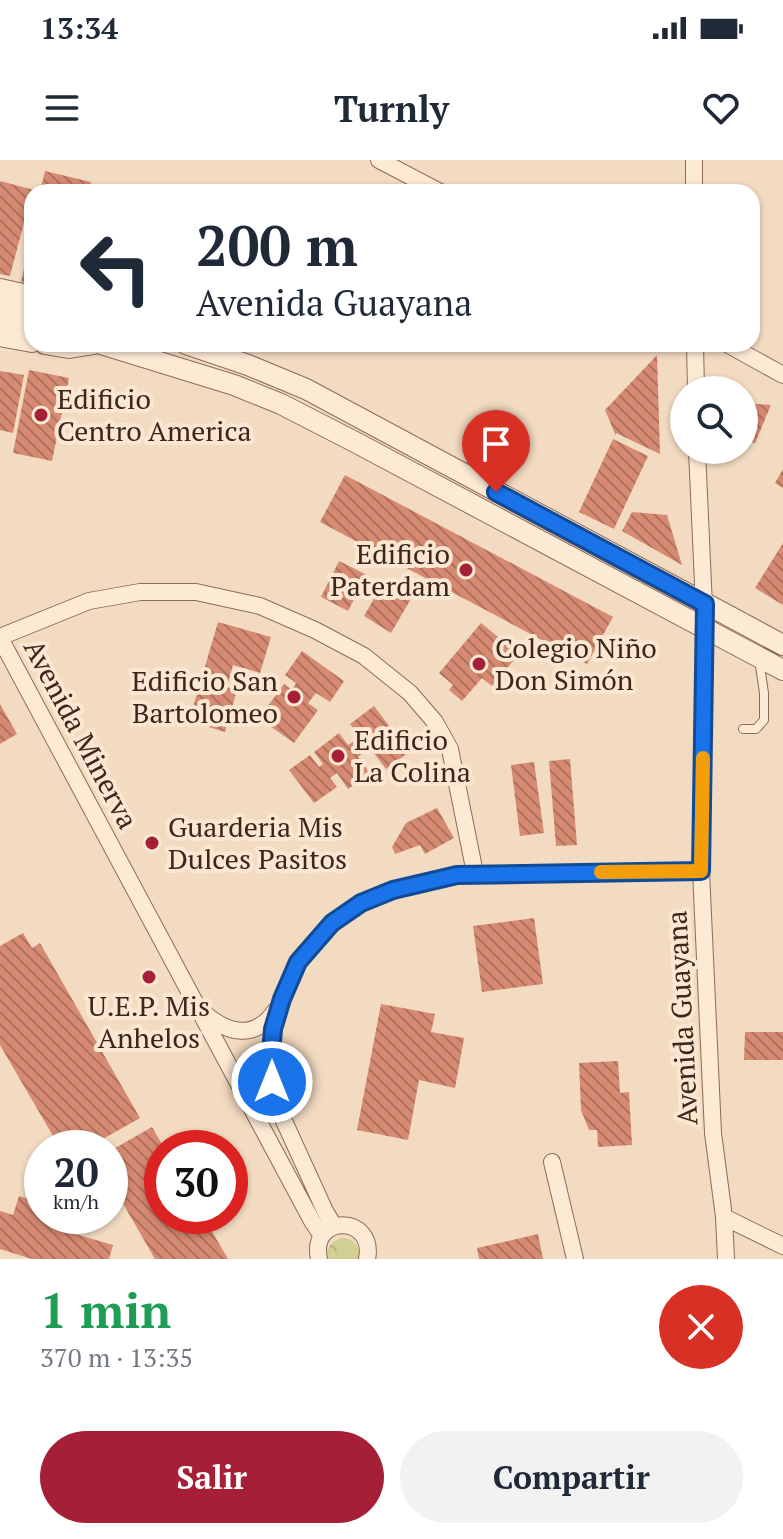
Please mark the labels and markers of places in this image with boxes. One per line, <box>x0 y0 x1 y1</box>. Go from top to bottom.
place label: Edificio Centro America <box>57 380 252 449</box>
marker: Edificio Centro America <box>32 406 50 424</box>
pin <box>462 410 530 492</box>
place label: Edificio Paterdam <box>330 535 450 604</box>
marker: Edificio Paterdam <box>457 561 475 579</box>
place label: Colegio Niño Don Simón <box>495 629 657 698</box>
marker: Colegio Niño Don Simón <box>470 655 488 673</box>
place label: Edificio San Bartolomeo <box>131 662 278 731</box>
marker: Edificio San Bartolomeo <box>285 688 303 706</box>
place label: Edificio La Colina <box>354 721 471 790</box>
marker: Edificio La Colina <box>329 747 347 765</box>
place label: Guarderia Mis Dulces Pasitos <box>168 808 347 877</box>
marker: Guarderia Mis Dulces Pasitos <box>143 834 161 852</box>
marker: U.E.P. Mis Anhelos <box>140 968 158 986</box>
place label: U.E.P. Mis Anhelos <box>88 987 210 1056</box>

